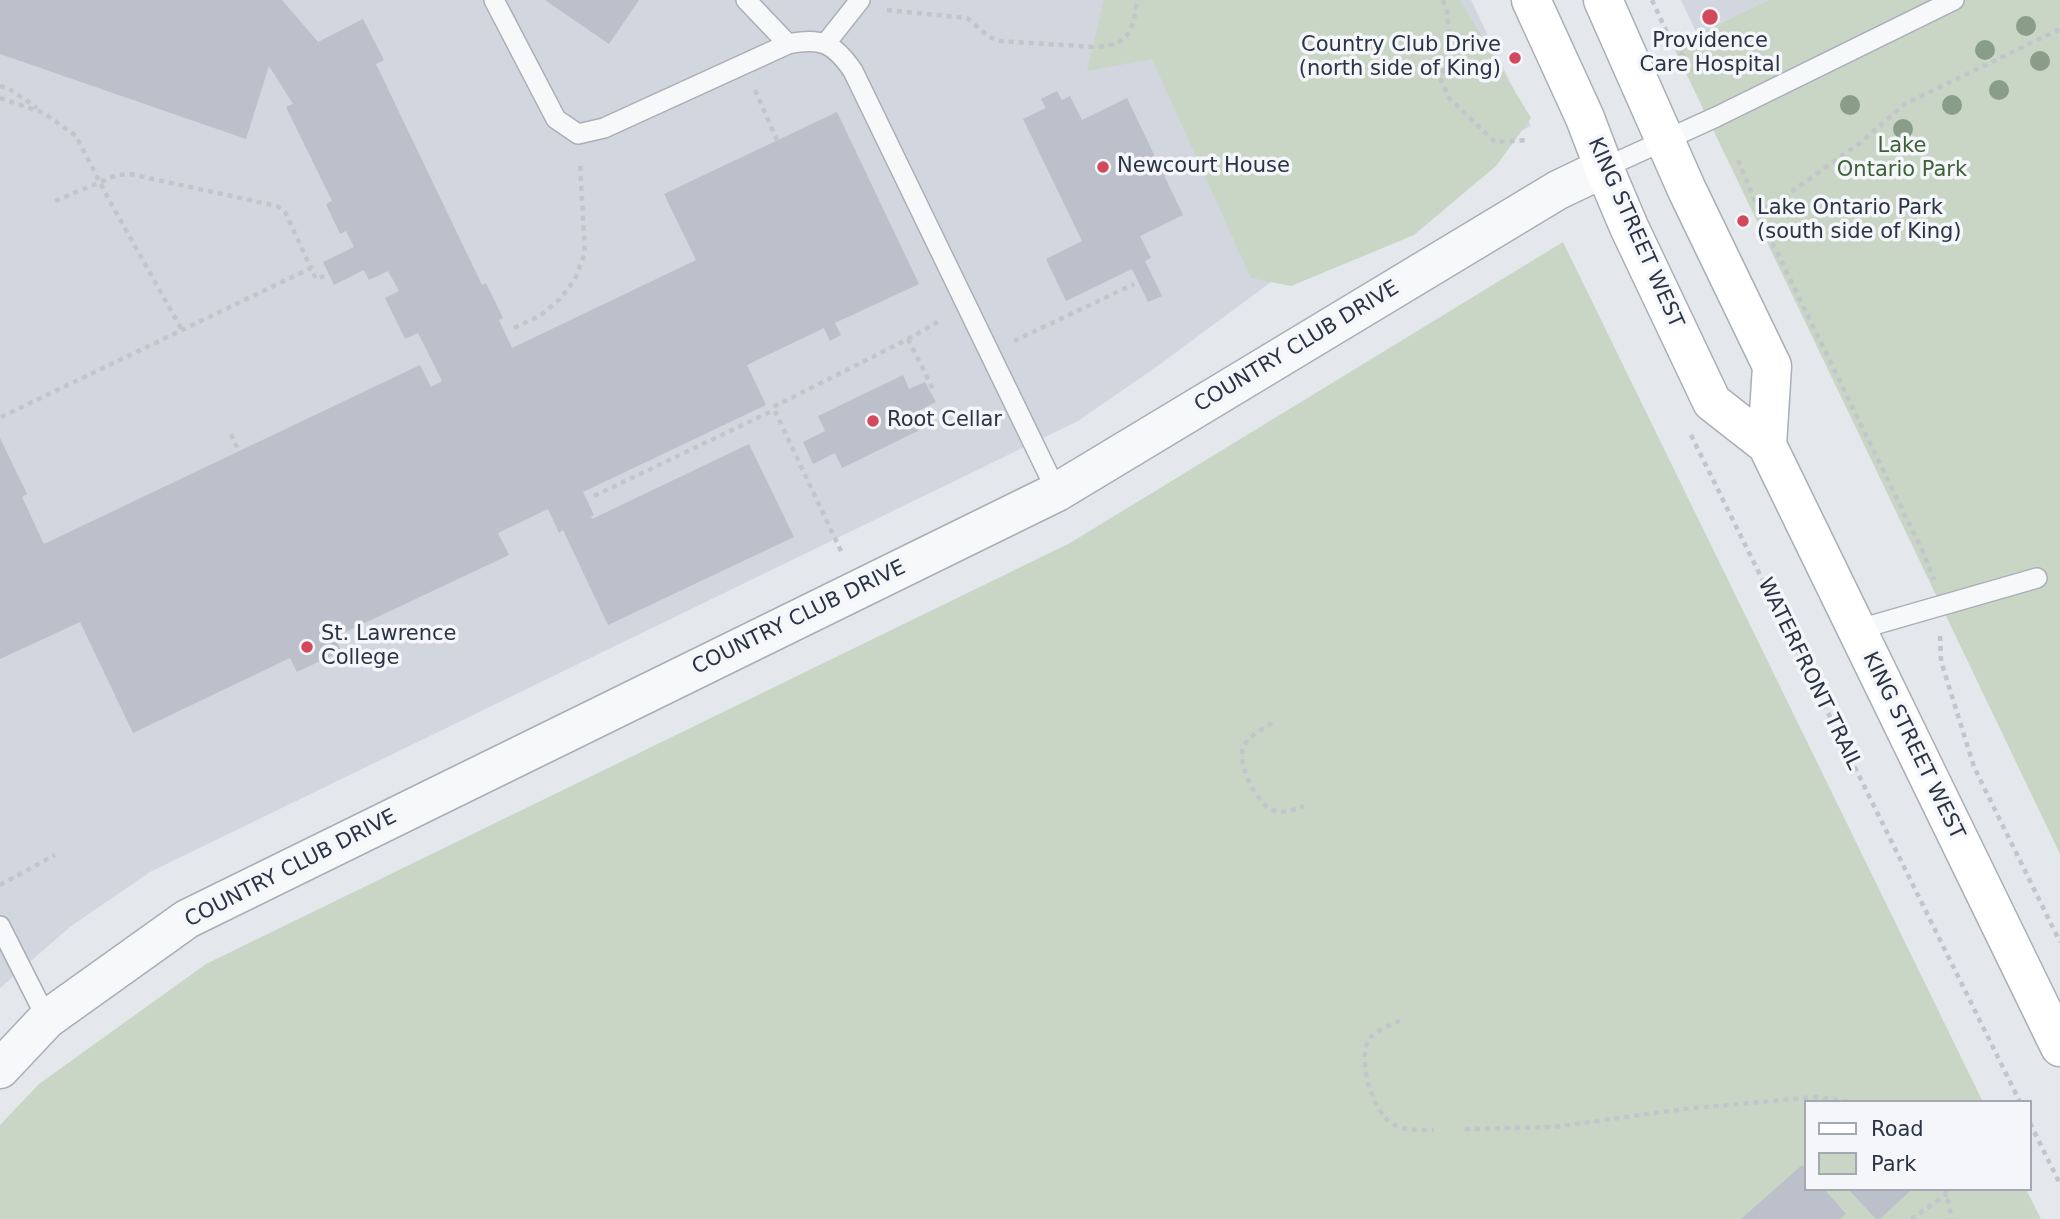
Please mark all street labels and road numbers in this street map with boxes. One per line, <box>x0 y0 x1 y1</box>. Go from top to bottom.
street label: KING STREET WEST <box>1582 134 1688 332</box>
street label: COUNTRY CLUB DRIVE <box>1190 276 1404 418</box>
street label: COUNTRY CLUB DRIVE <box>688 555 910 681</box>
street label: WATERFRONT TRAIL <box>1752 574 1866 774</box>
street label: KING STREET WEST <box>1857 648 1969 844</box>
street label: COUNTRY CLUB DRIVE <box>181 805 401 933</box>

